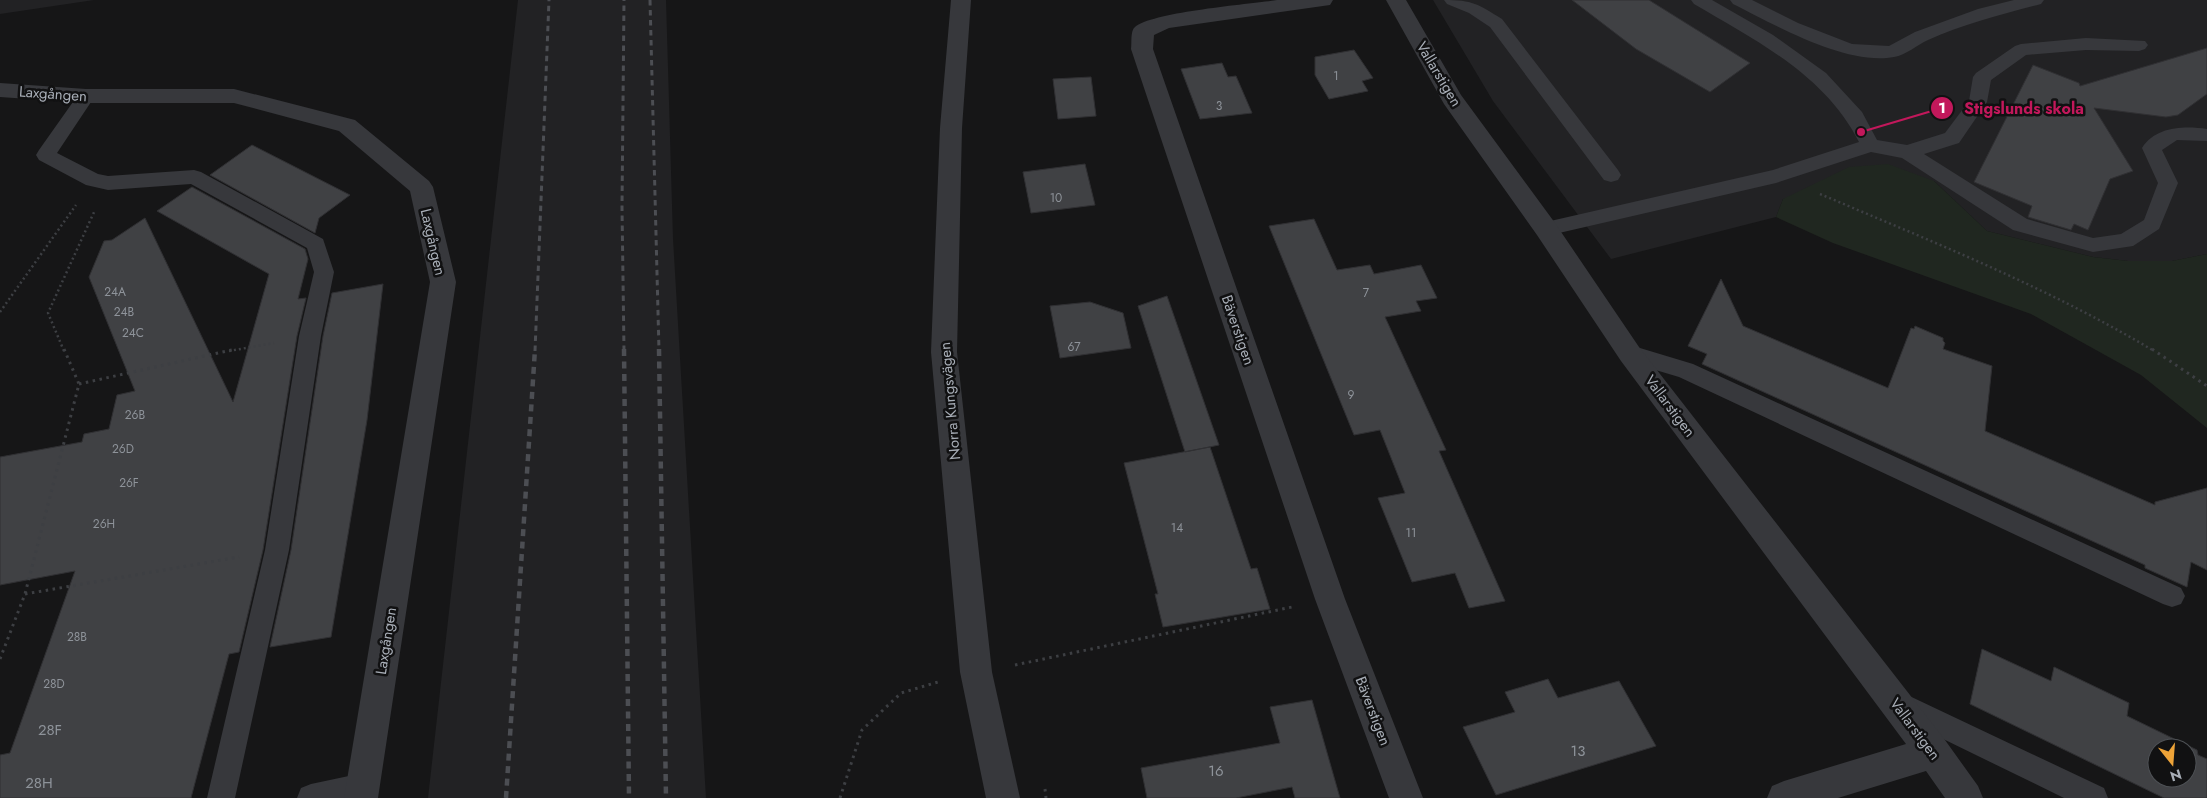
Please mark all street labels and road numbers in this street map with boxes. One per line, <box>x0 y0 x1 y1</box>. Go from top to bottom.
street label: Vallarstigen <box>1411 37 1467 111</box>
street label: Laxgången <box>18 81 88 107</box>
street label: Laxgången <box>415 206 451 278</box>
street label: Bäverstigen <box>1216 292 1260 368</box>
street label: Norra Kungsvägen <box>934 341 966 461</box>
street label: Vallarstigen <box>1639 370 1701 442</box>
street label: Laxgången <box>370 606 402 676</box>
street label: Bäverstigen <box>1350 673 1396 749</box>
street label: Vallarstigen <box>1884 693 1946 765</box>

